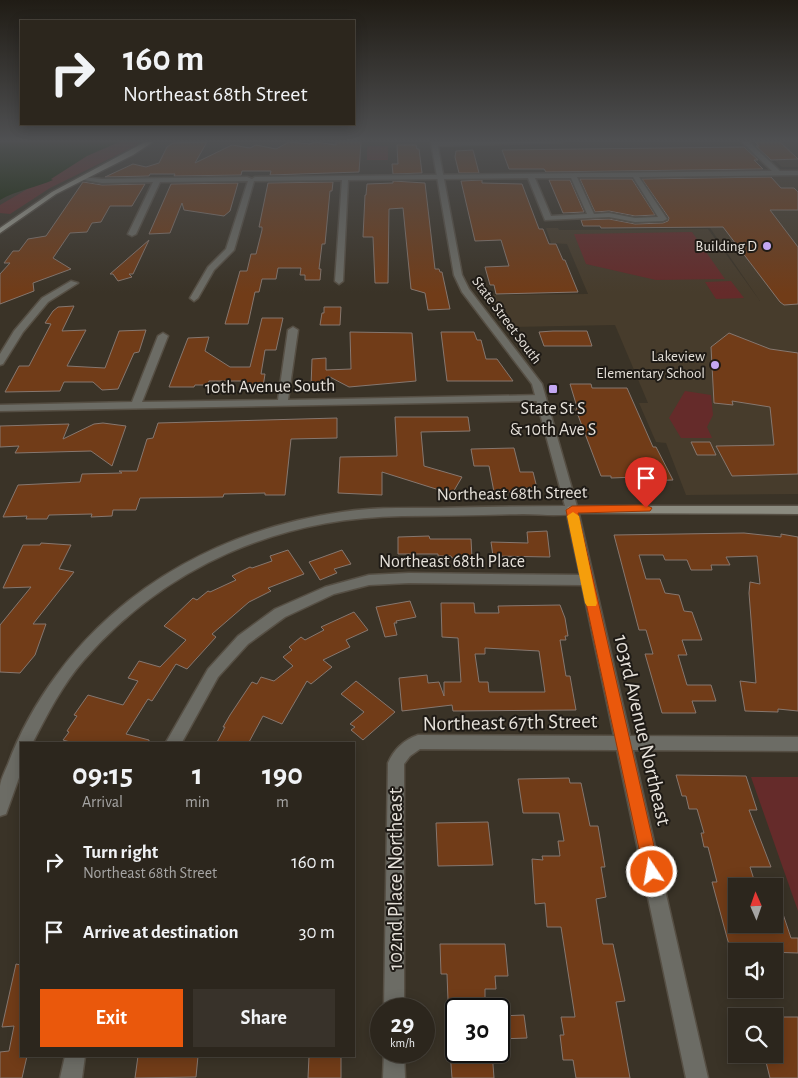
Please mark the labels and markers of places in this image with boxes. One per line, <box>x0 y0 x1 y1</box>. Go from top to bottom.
place label: Building D <box>695 239 757 254</box>
marker: Building D <box>761 240 773 252</box>
place label: Lakeview Elementary School <box>596 349 705 381</box>
marker: Lakeview Elementary School <box>709 359 721 371</box>
marker: State St S & 10th Ave S <box>547 383 559 395</box>
place label: State St S & 10th Ave S <box>510 400 596 439</box>
pin <box>625 457 667 508</box>

